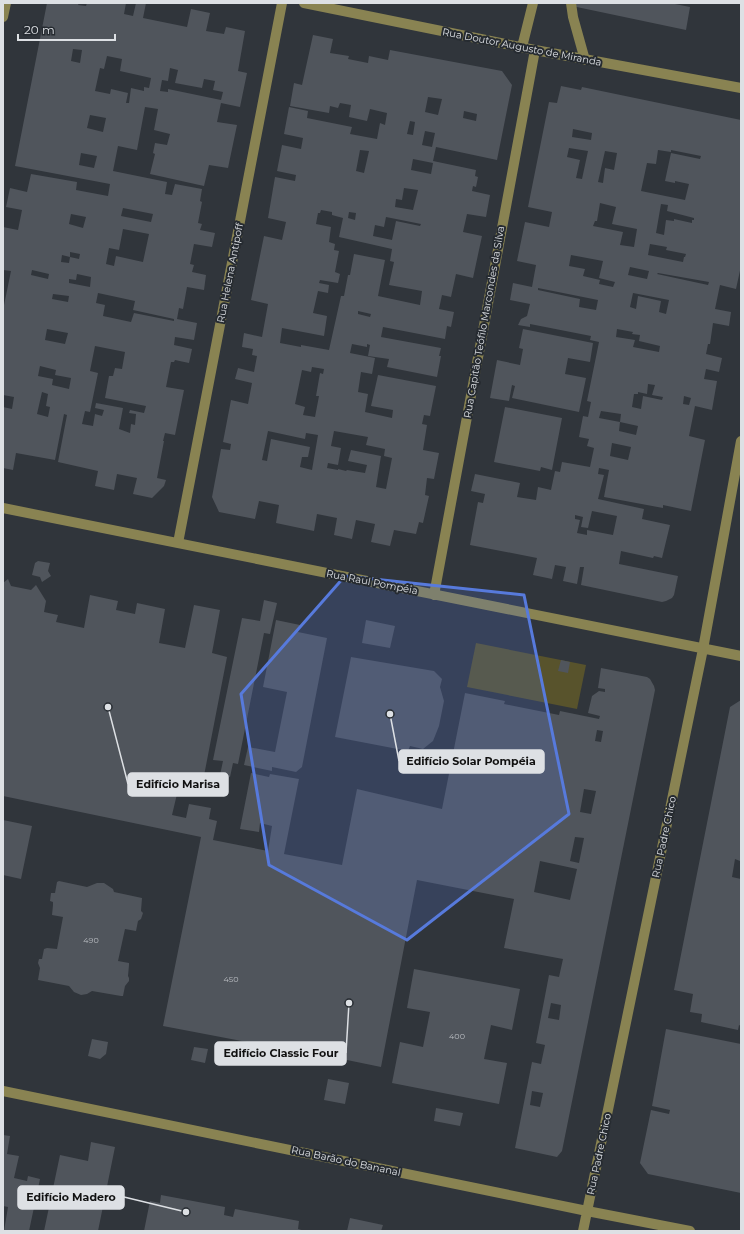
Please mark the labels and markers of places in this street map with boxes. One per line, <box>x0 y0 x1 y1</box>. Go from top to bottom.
callout: Edifício Solar Pompéia <box>399 750 544 773</box>
callout: Edifício Marisa <box>128 773 228 796</box>
callout: Edifício Classic Four <box>215 1042 346 1065</box>
callout: Edifício Madero <box>18 1186 124 1209</box>

